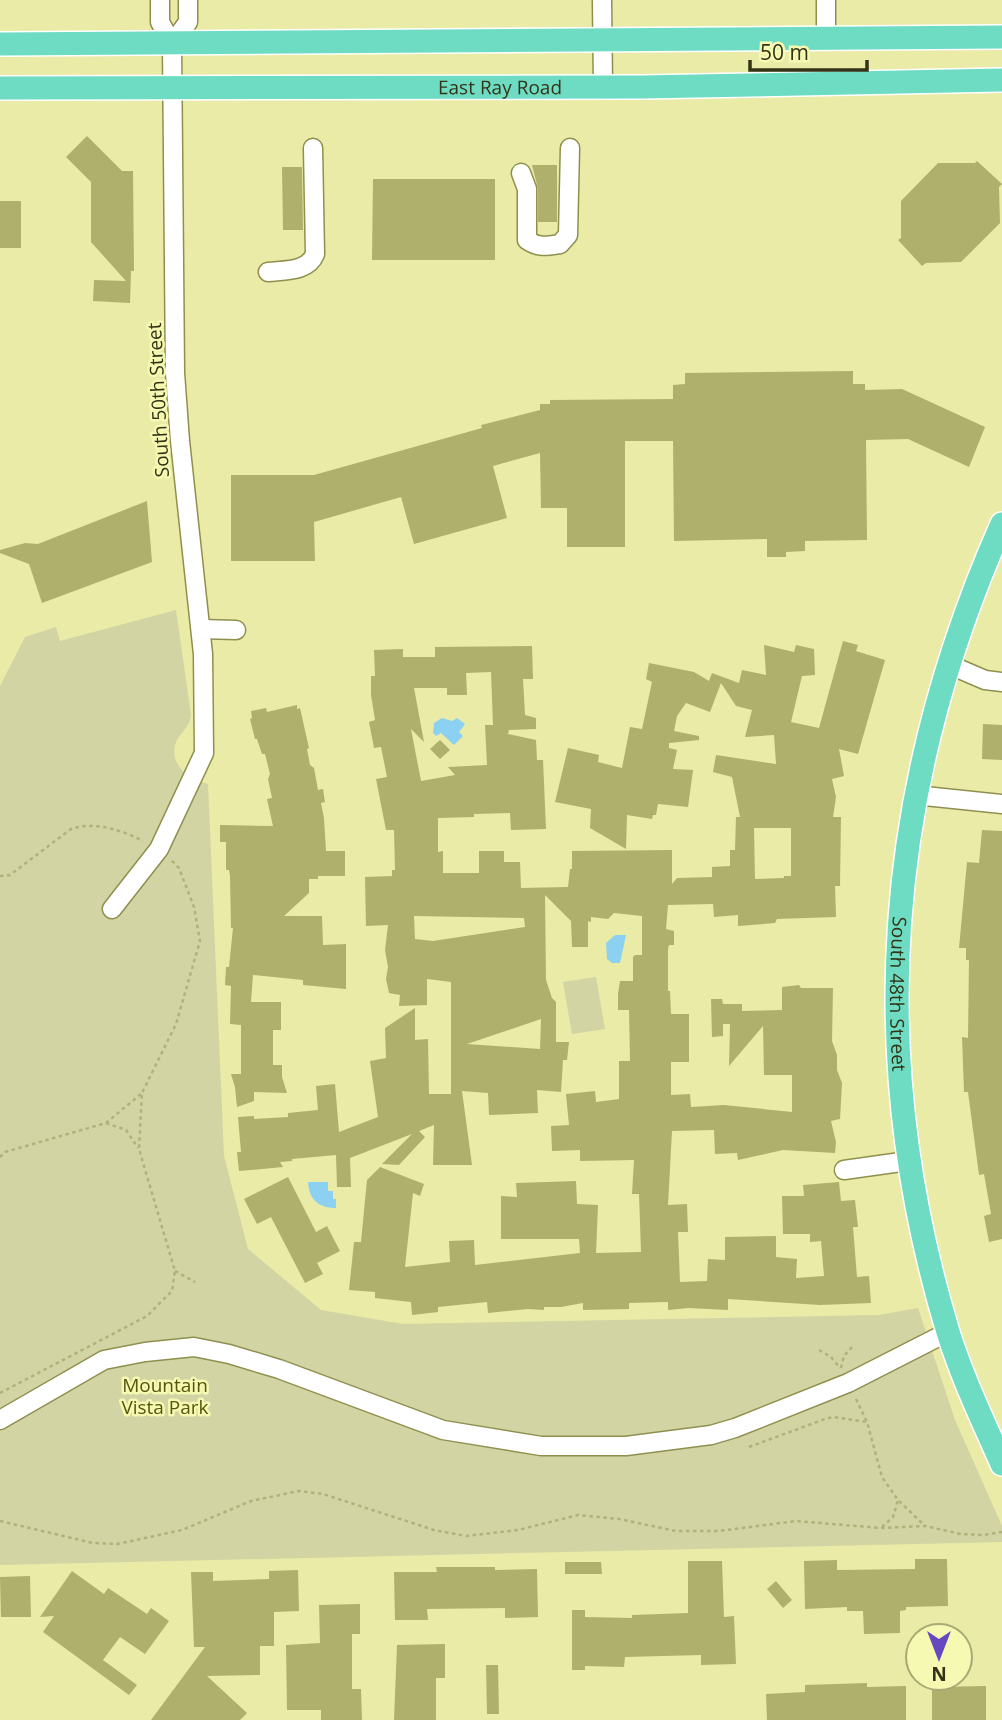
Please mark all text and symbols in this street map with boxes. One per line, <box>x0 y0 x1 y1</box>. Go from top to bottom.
scale bar <box>750 28 867 72</box>
text: 50 m <box>760 38 809 66</box>
street label: East Ray Road <box>438 74 562 100</box>
street label: South 50th Street <box>141 322 175 478</box>
street label: South 48th Street <box>884 916 913 1072</box>
park label: Mountain Vista Park <box>121 1372 209 1420</box>
north arrow <box>904 1622 974 1692</box>
text: N <box>931 1661 947 1687</box>

